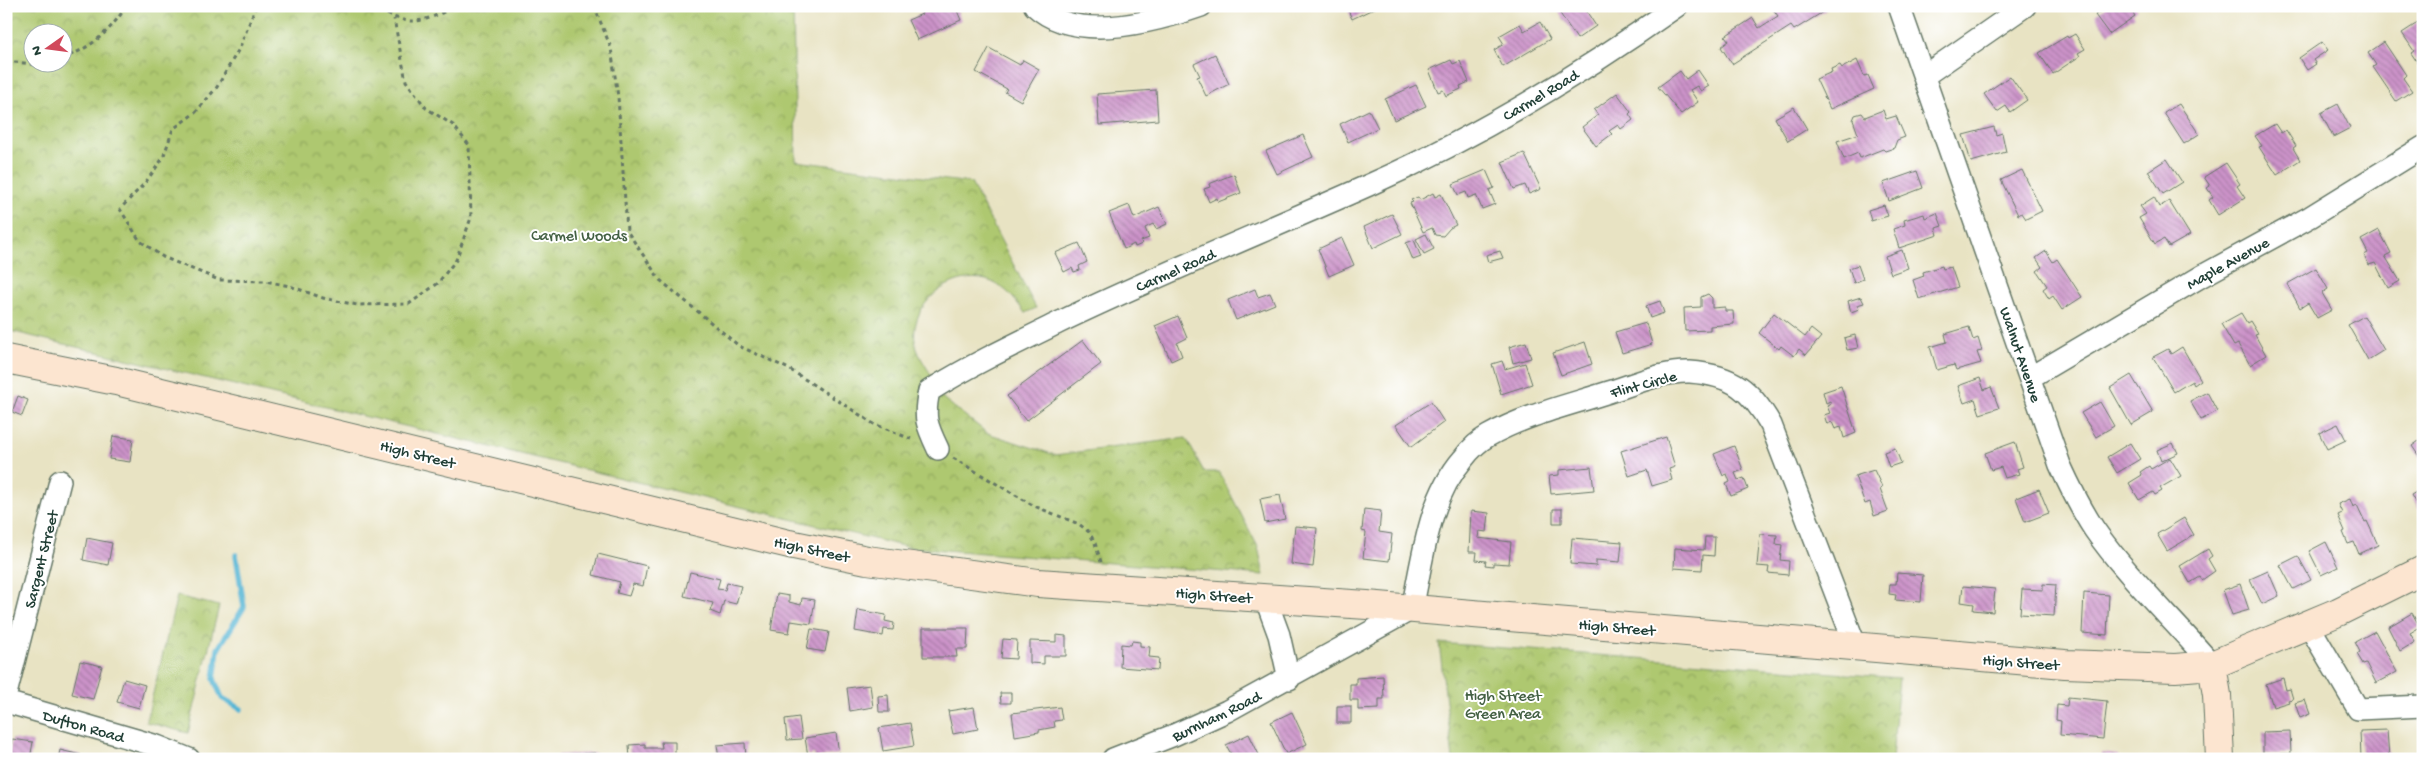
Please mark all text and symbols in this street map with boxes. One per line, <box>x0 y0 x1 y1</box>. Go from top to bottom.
north arrow <box>22 22 72 72</box>
text: N <box>28 44 47 57</box>
street label: Carmel Road <box>1500 66 1585 127</box>
park label: Carmel Woods <box>531 228 628 247</box>
street label: Maple Avenue <box>2184 234 2274 296</box>
street label: Carmel Road <box>1134 246 1221 298</box>
street label: Walnut Avenue <box>1994 305 2044 406</box>
street label: Flint Circle <box>1608 368 1680 405</box>
street label: High Street <box>378 438 458 475</box>
street label: Sargent Street <box>22 508 65 611</box>
street label: High Street <box>772 534 852 569</box>
street label: High Street <box>1175 585 1254 610</box>
street label: High Street <box>1578 617 1657 642</box>
street label: High Street <box>1982 652 2061 677</box>
street label: Burnham Road <box>1169 688 1267 748</box>
park label: High Street Green Area <box>1465 688 1543 725</box>
street label: Dufton Road <box>39 707 128 750</box>

